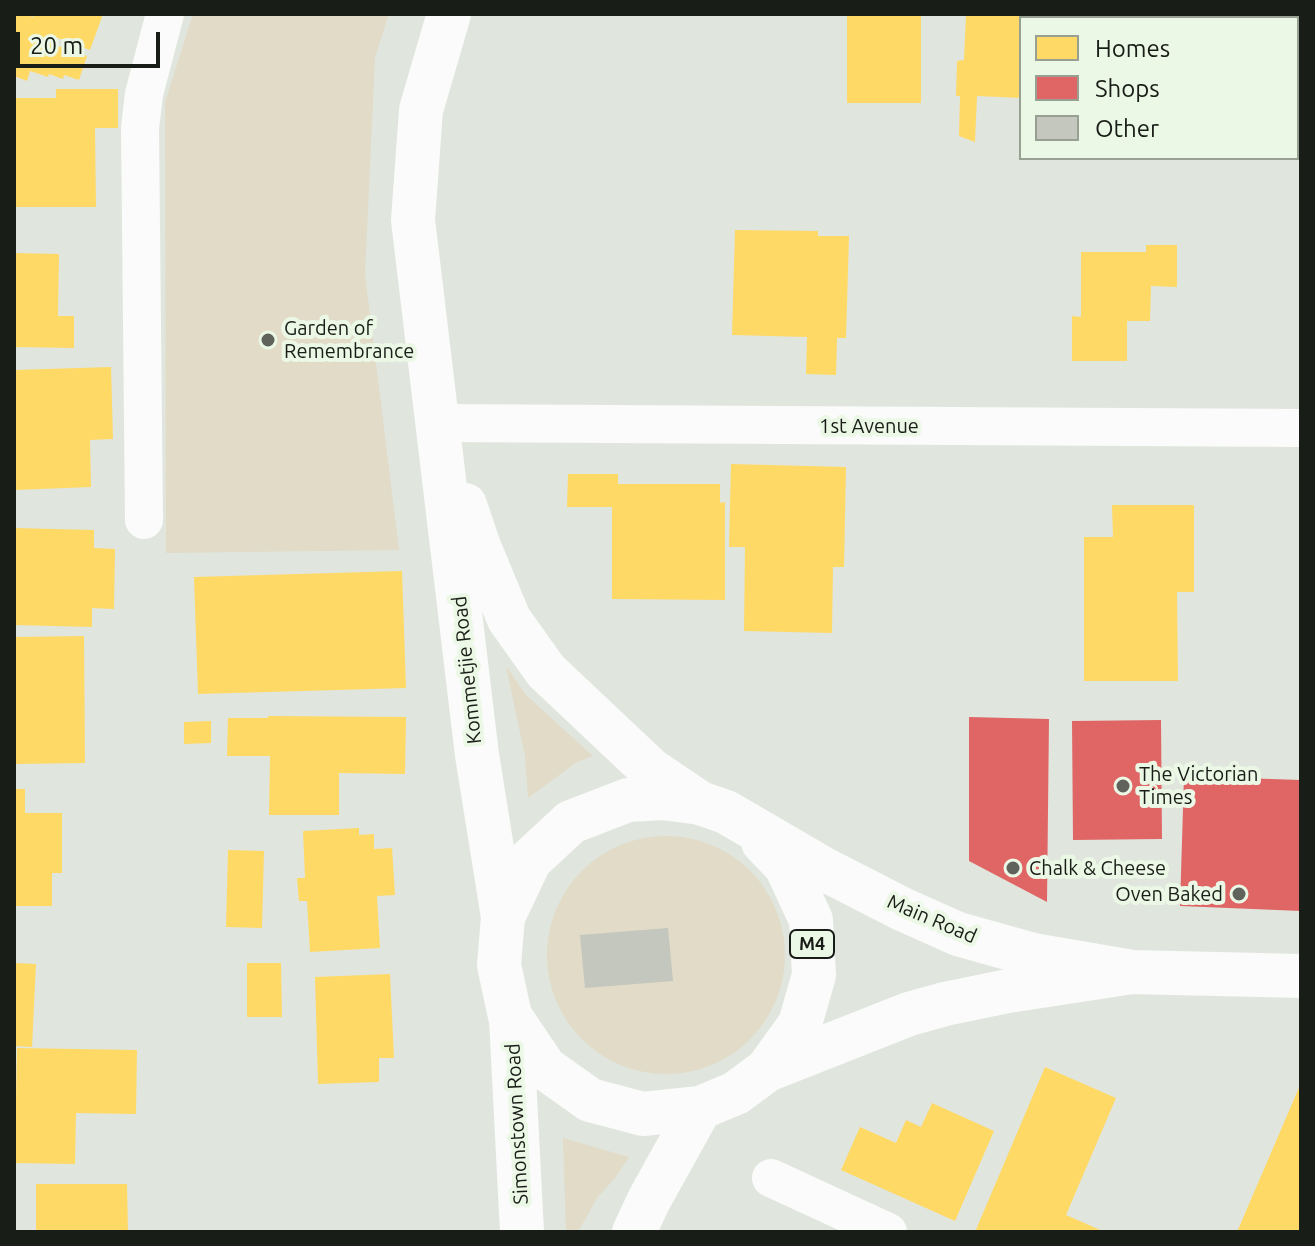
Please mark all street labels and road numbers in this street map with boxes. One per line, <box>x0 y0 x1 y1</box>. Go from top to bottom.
street label: 1st Avenue <box>819 414 919 438</box>
street label: Kommetjie Road <box>447 595 487 745</box>
street label: Main Road <box>884 889 980 949</box>
road number: M4 <box>790 930 834 958</box>
street label: Simonstown Road <box>501 1043 533 1205</box>

